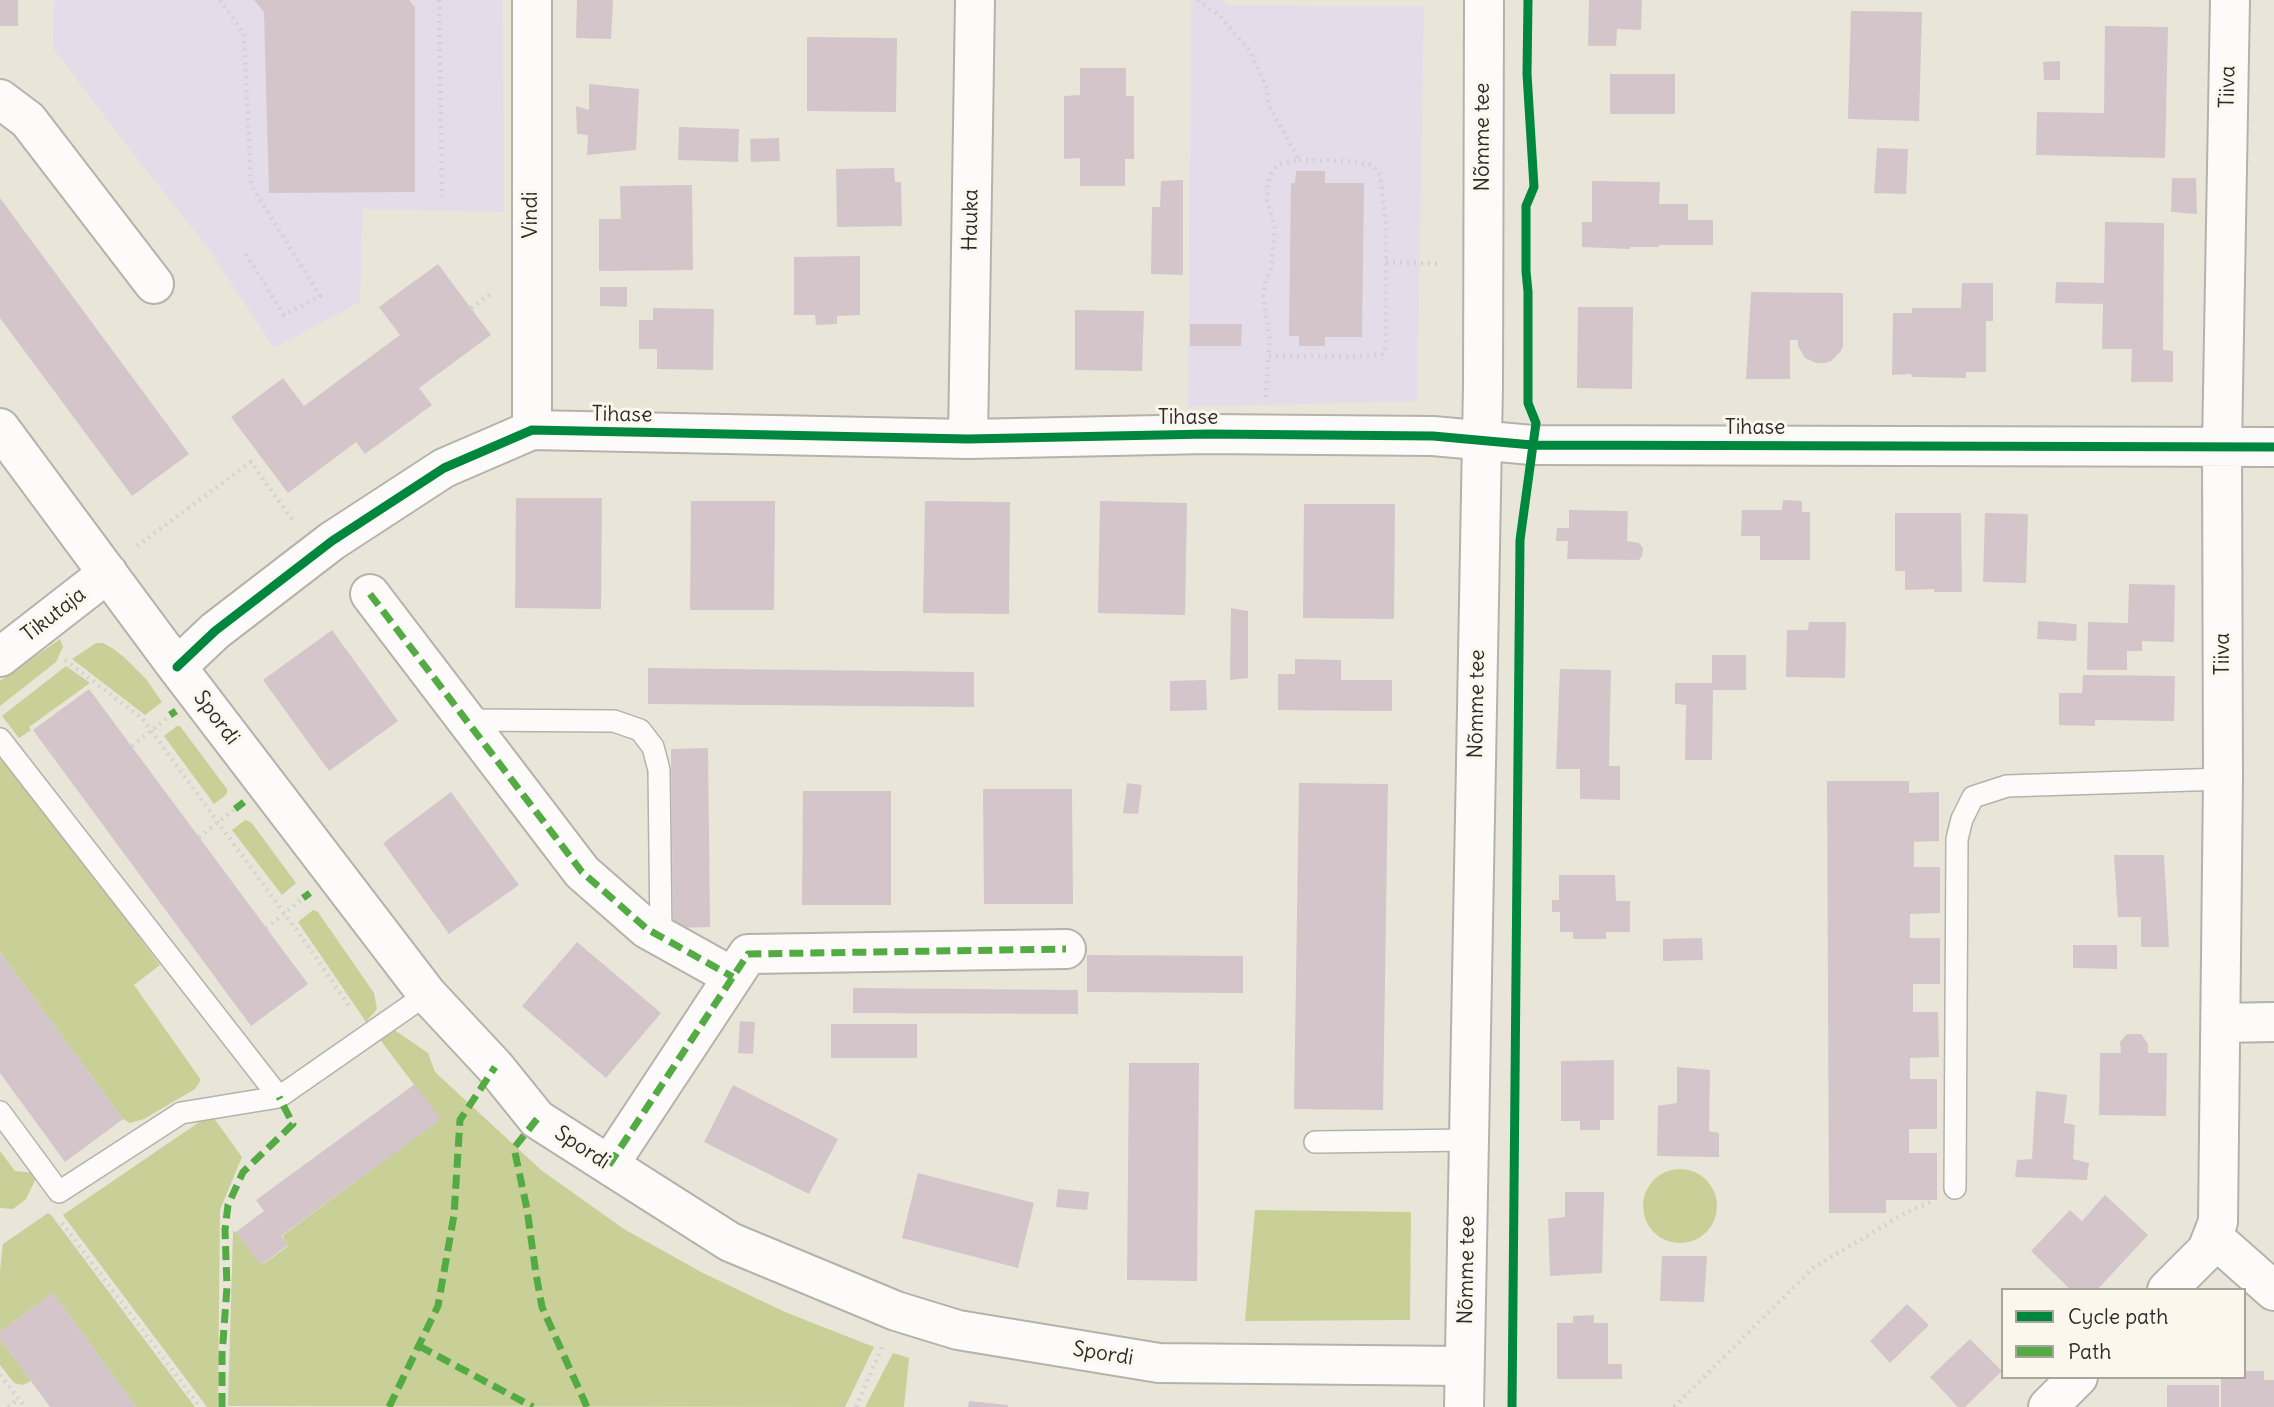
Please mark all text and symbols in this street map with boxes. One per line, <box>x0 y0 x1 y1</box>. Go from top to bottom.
street label: Tiiva <box>2215 66 2241 108</box>
street label: Nõmme tee <box>1470 83 1496 191</box>
street label: Hauka <box>958 189 984 251</box>
street label: Vindi <box>518 191 544 239</box>
street label: Tihase <box>591 402 653 428</box>
street label: Tihase <box>1158 405 1218 431</box>
street label: Tihase <box>1725 415 1785 441</box>
street label: Tikutaja <box>17 582 91 648</box>
street label: Tiiva <box>2210 633 2236 675</box>
street label: Nõmme tee <box>1463 649 1491 759</box>
street label: Spordi <box>188 686 244 750</box>
street label: Spordi <box>550 1121 614 1175</box>
street label: Nõmme tee <box>1453 1215 1481 1325</box>
legend <box>2001 1288 2246 1379</box>
text: Cycle path <box>2068 1303 2168 1330</box>
street label: Spordi <box>1071 1337 1135 1371</box>
text: Path <box>2068 1338 2111 1365</box>

